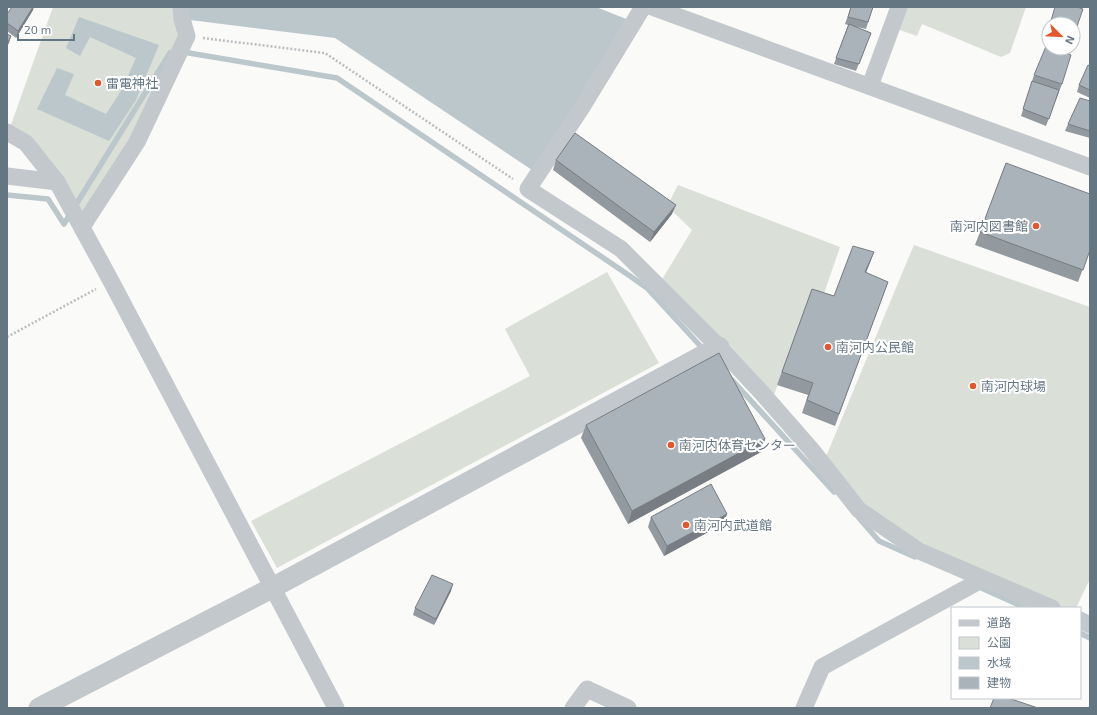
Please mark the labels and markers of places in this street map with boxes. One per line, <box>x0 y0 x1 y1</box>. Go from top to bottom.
place label: 雷電神社 <box>106 75 158 91</box>
marker: 雷電神社 <box>93 78 103 88</box>
place label: 南河内図書館 <box>950 218 1028 234</box>
marker: 南河内図書館 <box>1031 221 1041 231</box>
place label: 南河内公民館 <box>836 339 914 355</box>
marker: 南河内公民館 <box>823 342 833 352</box>
place label: 南河内球場 <box>981 378 1046 394</box>
marker: 南河内球場 <box>968 381 978 391</box>
place label: 南河内体育センター <box>679 437 796 453</box>
marker: 南河内体育センター <box>666 440 676 450</box>
place label: 南河内武道館 <box>694 517 772 533</box>
marker: 南河内武道館 <box>681 520 691 530</box>

